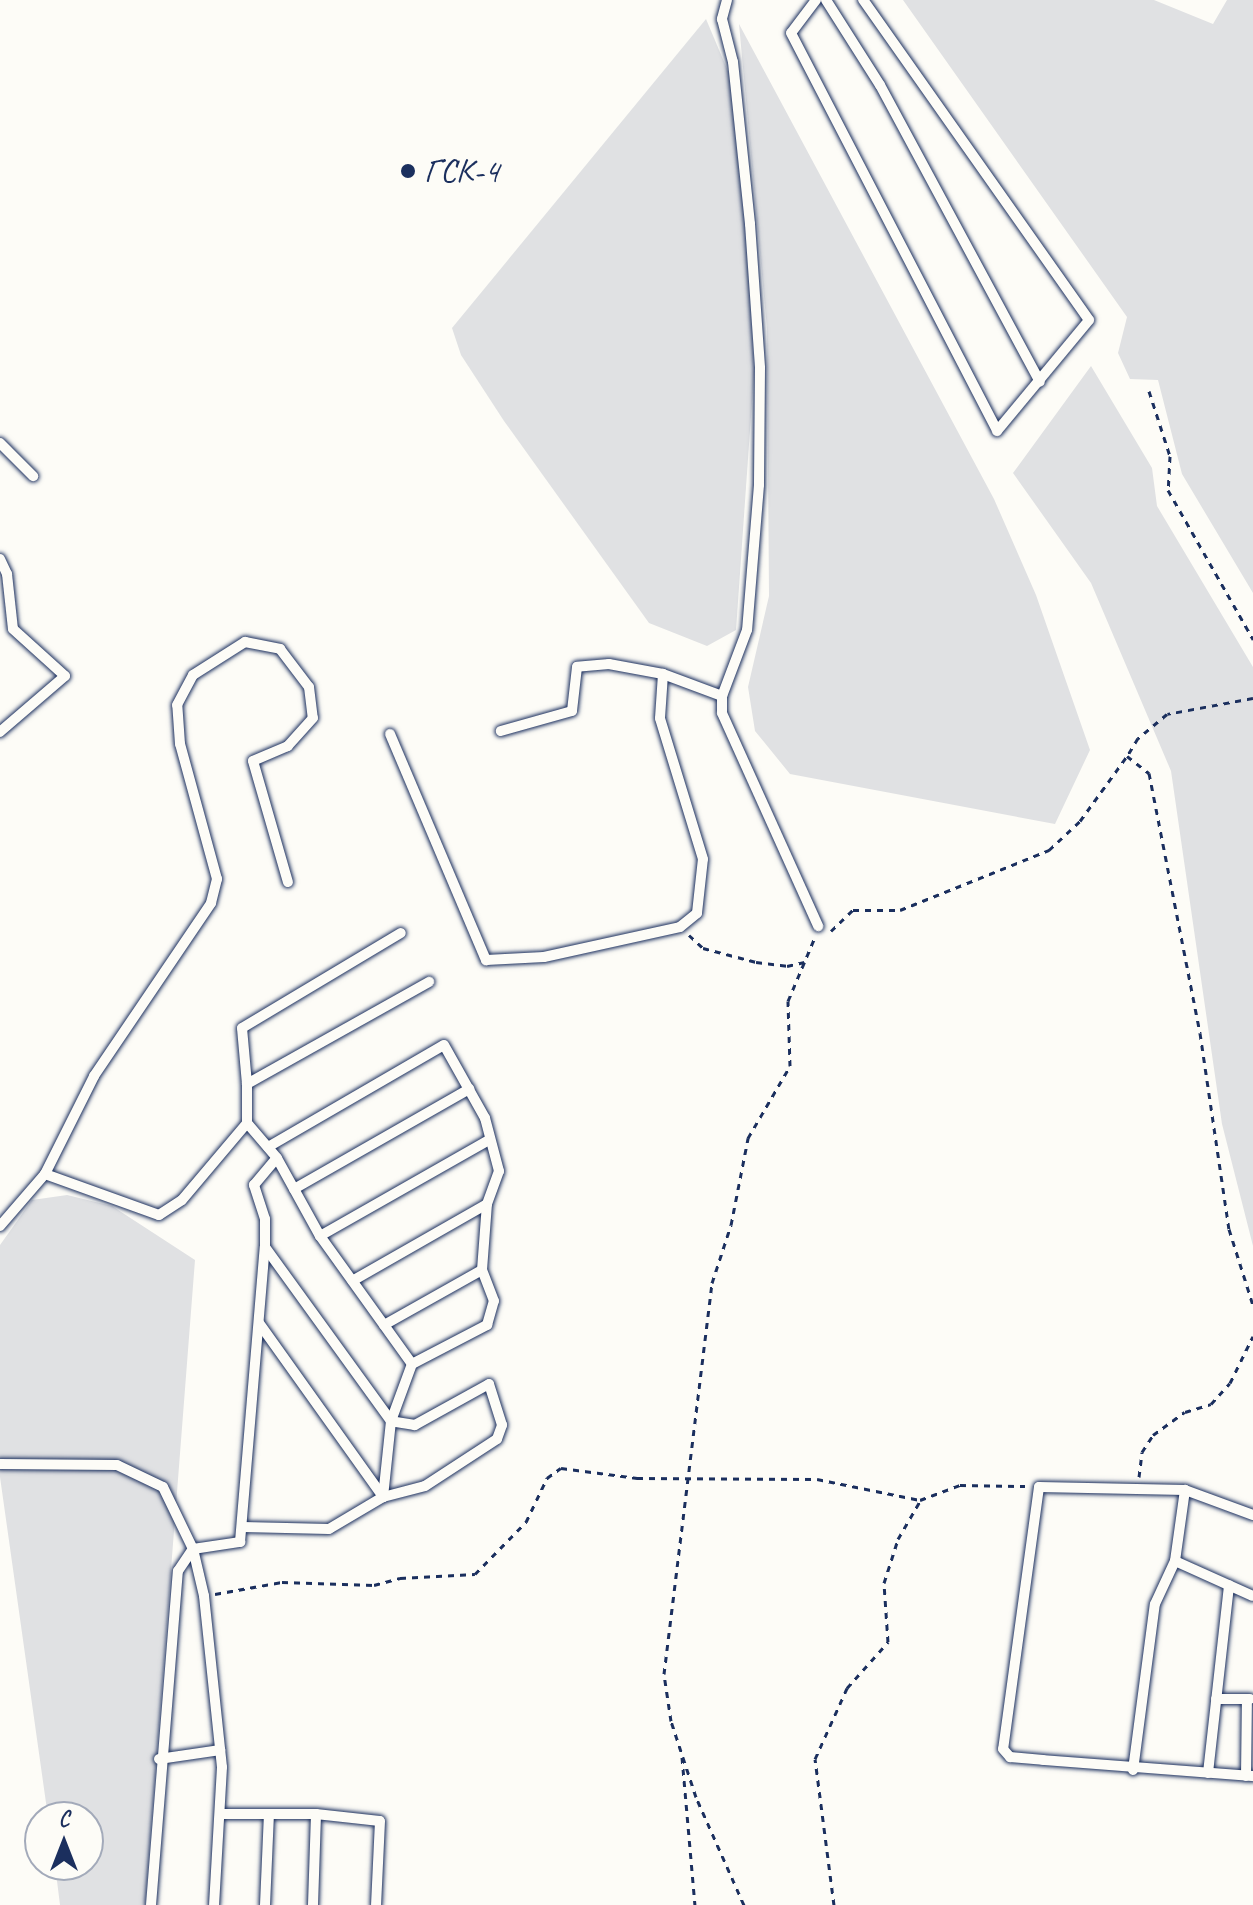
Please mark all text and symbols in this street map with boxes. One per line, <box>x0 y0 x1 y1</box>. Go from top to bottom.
place label: ГСК-4 <box>424 151 499 191</box>
marker: ГСК-4 <box>399 162 417 180</box>
north arrow <box>24 1801 104 1881</box>
text: С <box>59 1805 69 1833</box>

